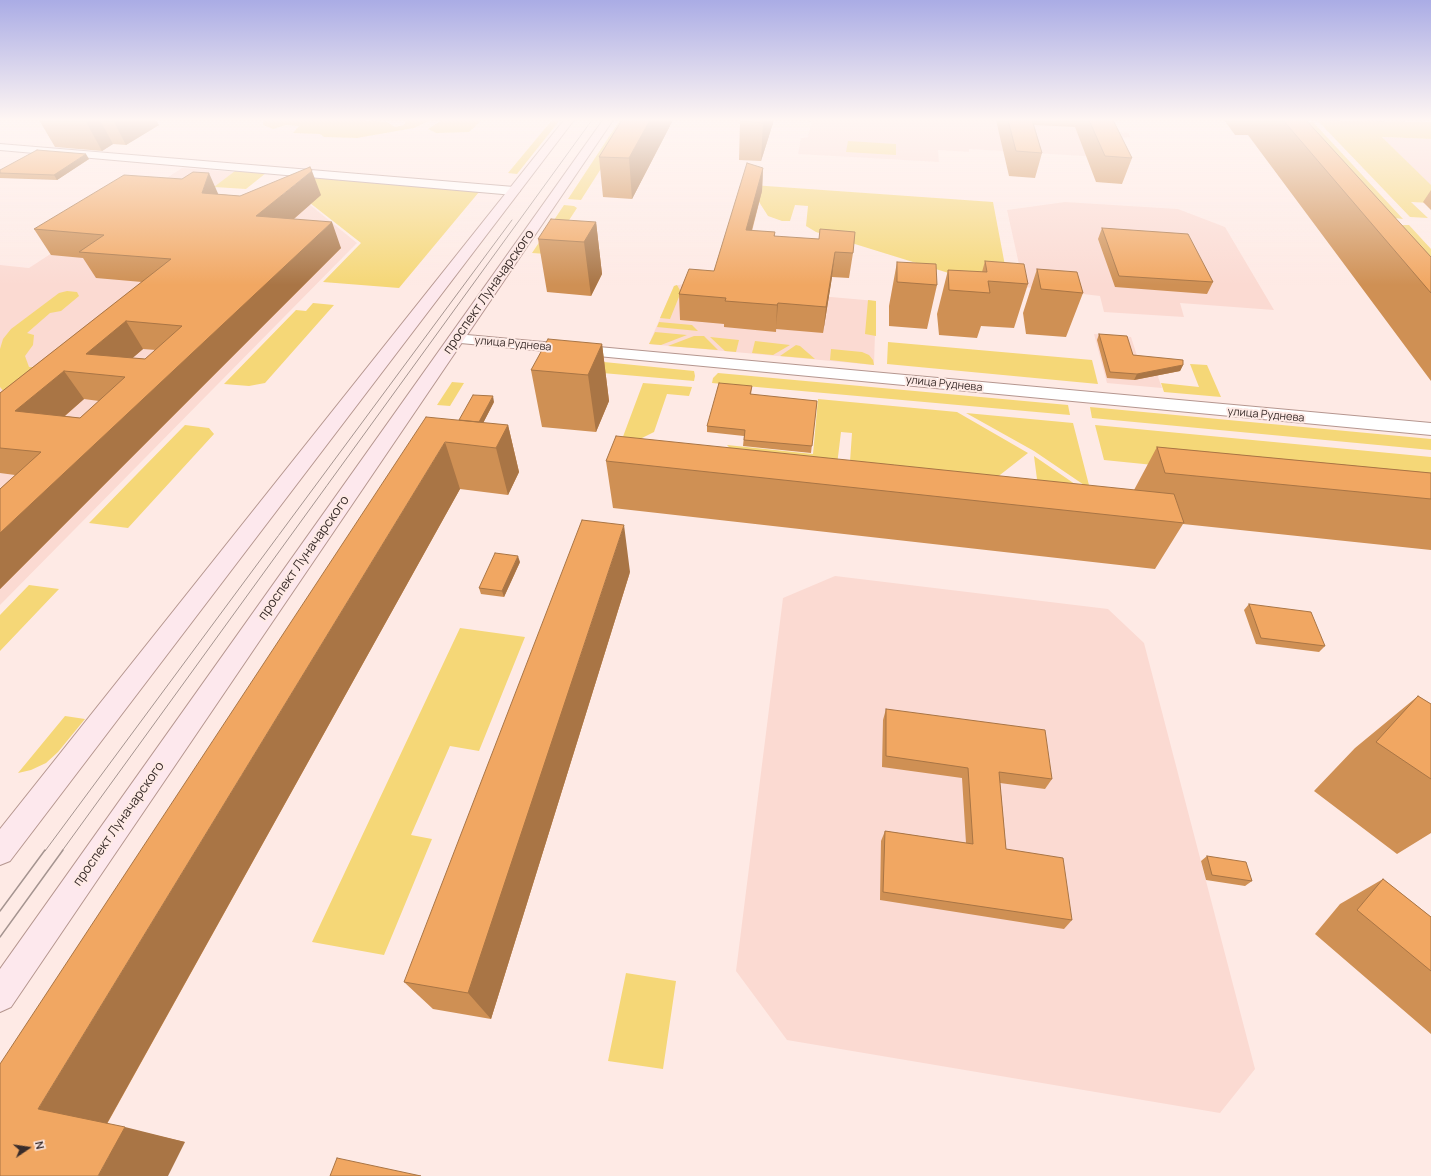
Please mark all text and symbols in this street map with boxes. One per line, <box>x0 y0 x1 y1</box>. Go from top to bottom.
street label: проспект Луначарского <box>440 227 538 357</box>
street label: улица Руднева <box>474 334 552 354</box>
street label: улица Руднева <box>905 373 983 395</box>
street label: улица Руднева <box>1227 405 1305 425</box>
street label: проспект Луначарского <box>255 493 353 623</box>
street label: проспект Луначарского <box>70 759 168 889</box>
north arrow <box>8 1128 48 1168</box>
text: N <box>32 1140 48 1151</box>

